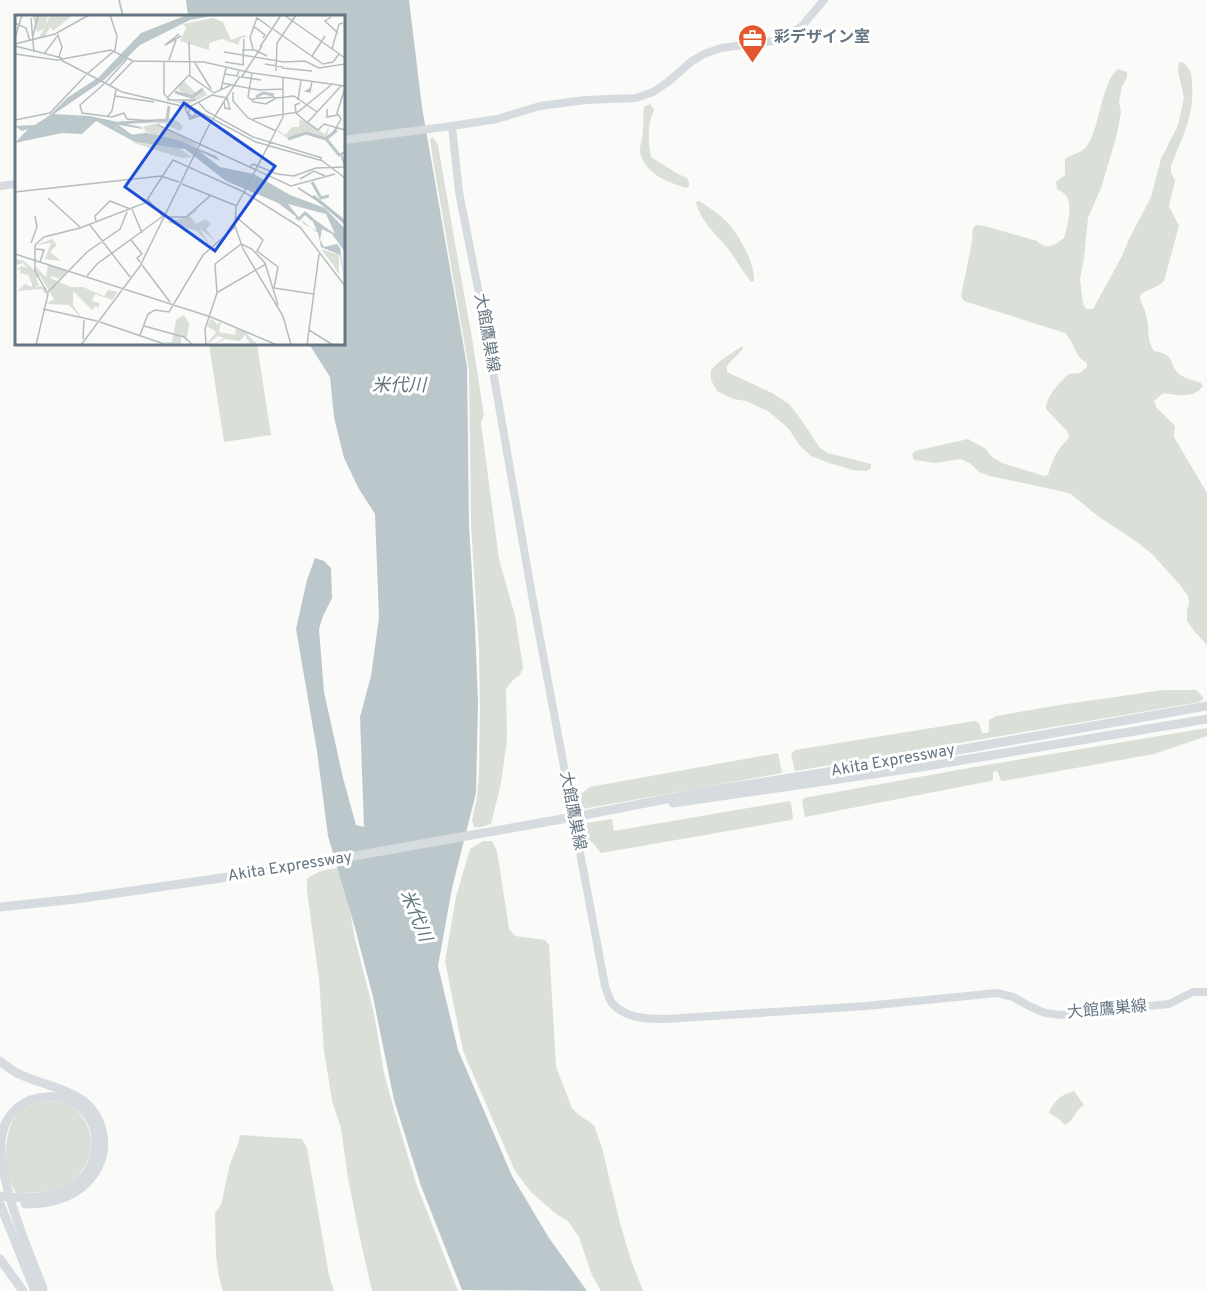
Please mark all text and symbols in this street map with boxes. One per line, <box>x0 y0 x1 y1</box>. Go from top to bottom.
inset map <box>15 15 345 345</box>
office icon: 彩デザイン室 <box>737 22 769 64</box>
place label: 彩デザイン室 <box>774 28 870 48</box>
street label: 大館鷹巣線 <box>469 292 503 374</box>
water label: 米代川 <box>372 375 428 398</box>
street label: Akita Expressway <box>829 740 957 782</box>
street label: 大館鷹巣線 <box>555 770 589 852</box>
street label: Akita Expressway <box>226 847 354 887</box>
water label: 米代川 <box>394 887 437 947</box>
street label: 大館鷹巣線 <box>1066 997 1148 1023</box>

